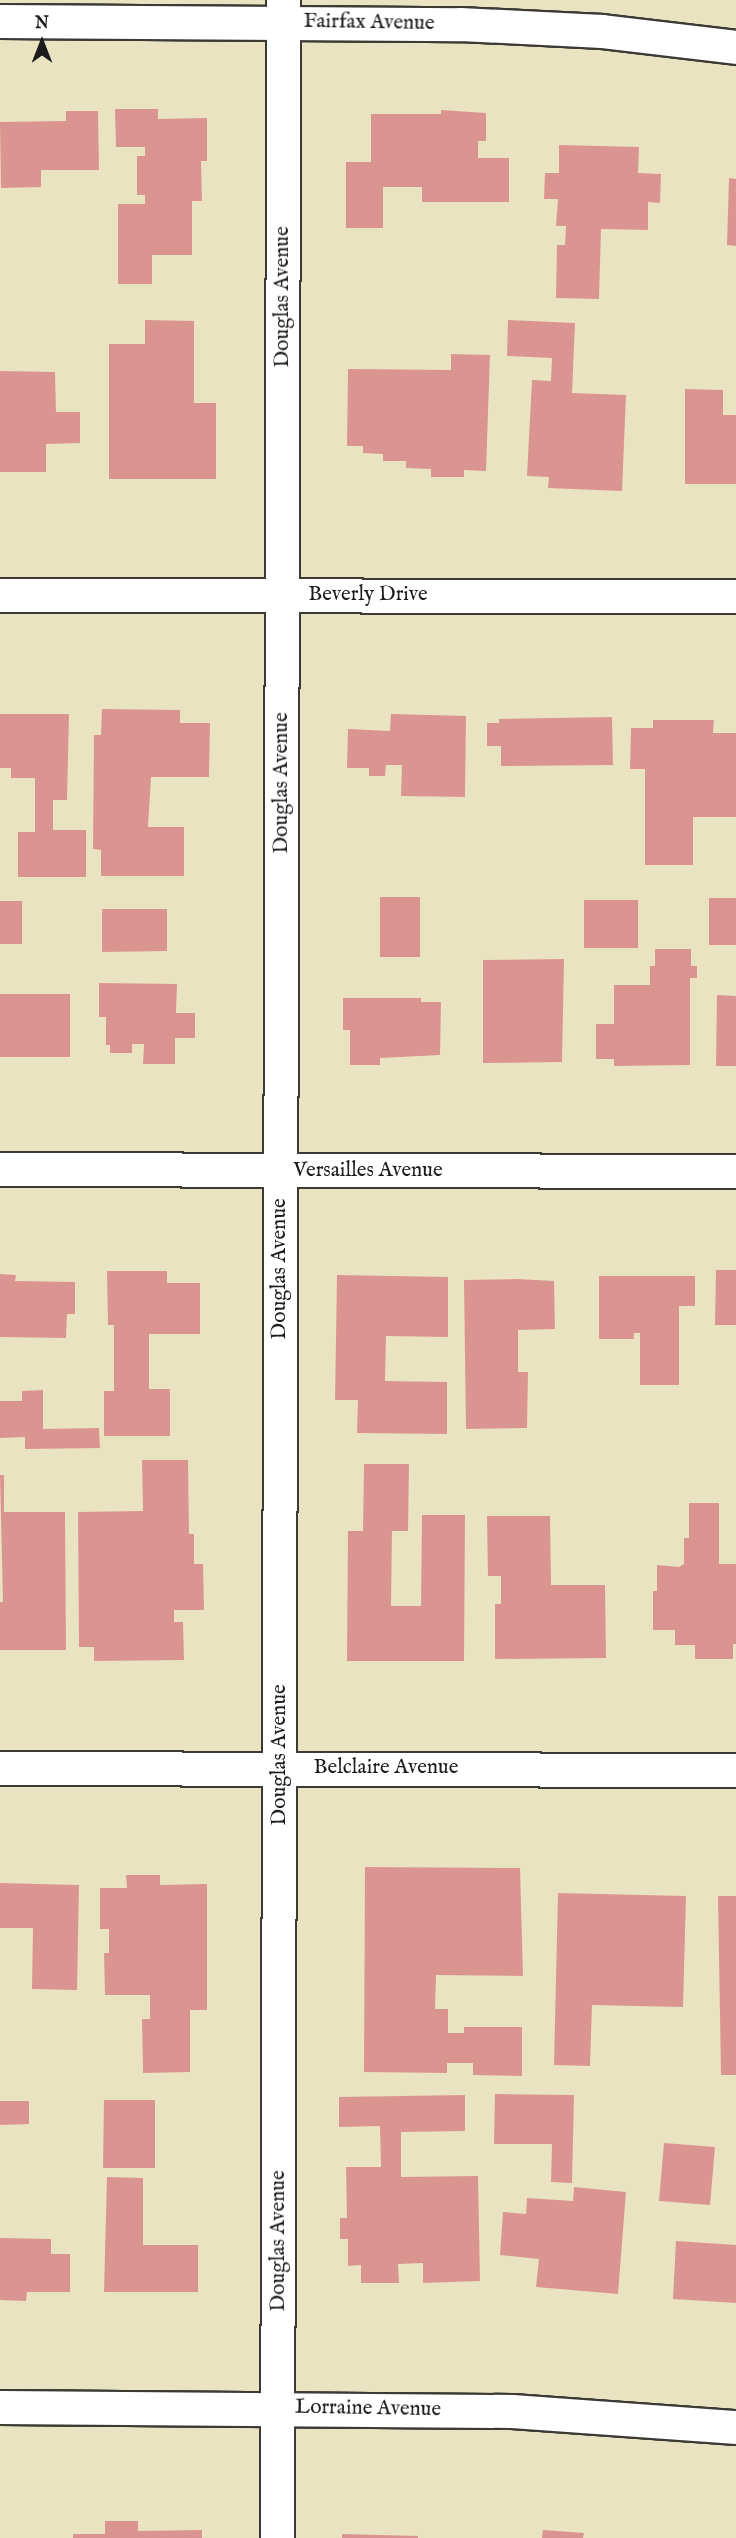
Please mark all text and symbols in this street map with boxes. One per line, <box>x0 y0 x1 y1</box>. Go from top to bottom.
street label: Fairfax Avenue <box>303 9 435 37</box>
north arrow <box>12 12 72 72</box>
text: N <box>35 14 49 34</box>
street label: Douglas Avenue <box>270 226 296 368</box>
street label: Beverly Drive <box>308 582 428 608</box>
street label: Douglas Avenue <box>269 712 295 854</box>
street label: Versailles Avenue <box>293 1158 443 1184</box>
street label: Douglas Avenue <box>267 1198 293 1340</box>
street label: Douglas Avenue <box>267 1684 293 1826</box>
street label: Belclaire Avenue <box>314 1755 458 1781</box>
street label: Douglas Avenue <box>266 2170 292 2312</box>
street label: Lorraine Avenue <box>295 2395 441 2423</box>

